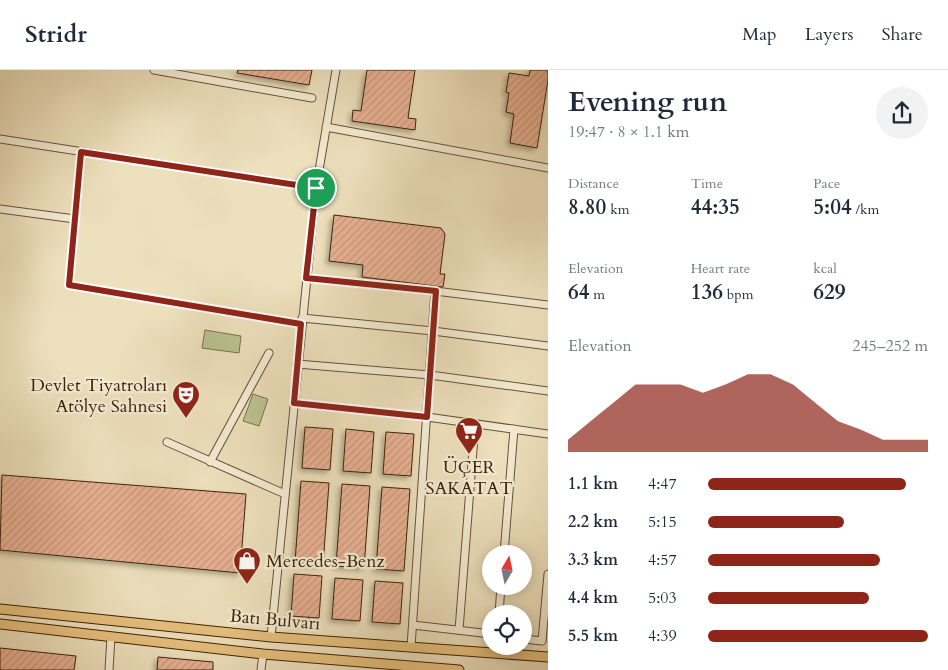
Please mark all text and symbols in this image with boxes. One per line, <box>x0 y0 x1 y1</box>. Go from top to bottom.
text: Stridr <box>25 18 87 51</box>
text: Map <box>742 22 777 47</box>
text: Layers <box>805 22 854 47</box>
text: Share <box>882 22 923 47</box>
text: Evening run <box>568 83 727 121</box>
button: share <box>876 87 928 139</box>
text: 19:47 · 8 × 1.1 km <box>568 121 689 143</box>
pin <box>295 167 337 209</box>
icon: arrive <box>302 174 330 202</box>
text: Distance <box>568 174 619 193</box>
text: Time <box>691 174 723 193</box>
text: Pace <box>813 174 840 193</box>
text: 8.80 <box>568 193 606 222</box>
text: 44:35 <box>691 193 740 222</box>
text: 5:04 <box>813 193 852 222</box>
text: km <box>606 200 629 219</box>
text: /km <box>852 200 879 219</box>
text: Elevation <box>568 259 624 278</box>
text: Heart rate <box>691 259 750 278</box>
text: kcal <box>813 259 837 278</box>
text: 64 <box>568 278 590 307</box>
text: 136 <box>691 278 723 307</box>
text: 629 <box>813 278 846 307</box>
text: m <box>590 285 605 304</box>
text: bpm <box>723 285 754 304</box>
text: Elevation <box>568 335 632 357</box>
text: 245–252 m <box>852 335 928 357</box>
place label: Devlet Tiyatroları Atölye Sahnesi <box>30 373 167 419</box>
theatre icon: Devlet Tiyatroları Atölye Sahnesi <box>171 380 201 419</box>
supermarket icon: ÜÇER SAKATAT <box>454 416 484 455</box>
place label: ÜÇER SAKATAT <box>425 455 513 501</box>
text: 1.1 km <box>568 473 618 495</box>
text: 4:47 <box>648 473 677 495</box>
text: 2.2 km <box>568 511 618 533</box>
text: 5:15 <box>648 511 677 533</box>
north arrow <box>482 545 532 595</box>
map controls <box>482 545 532 655</box>
shop icon: Mercedes-Benz <box>232 546 262 585</box>
place label: Mercedes-Benz <box>266 549 385 574</box>
text: 3.3 km <box>568 549 618 571</box>
text: 4:57 <box>648 549 677 571</box>
text: 4.4 km <box>568 587 618 609</box>
text: 5:03 <box>648 587 677 609</box>
street label: Batı Bulvarı <box>229 604 321 636</box>
button: locate <box>482 605 532 655</box>
text: 5.5 km <box>568 625 618 647</box>
text: 4:39 <box>648 625 677 647</box>

